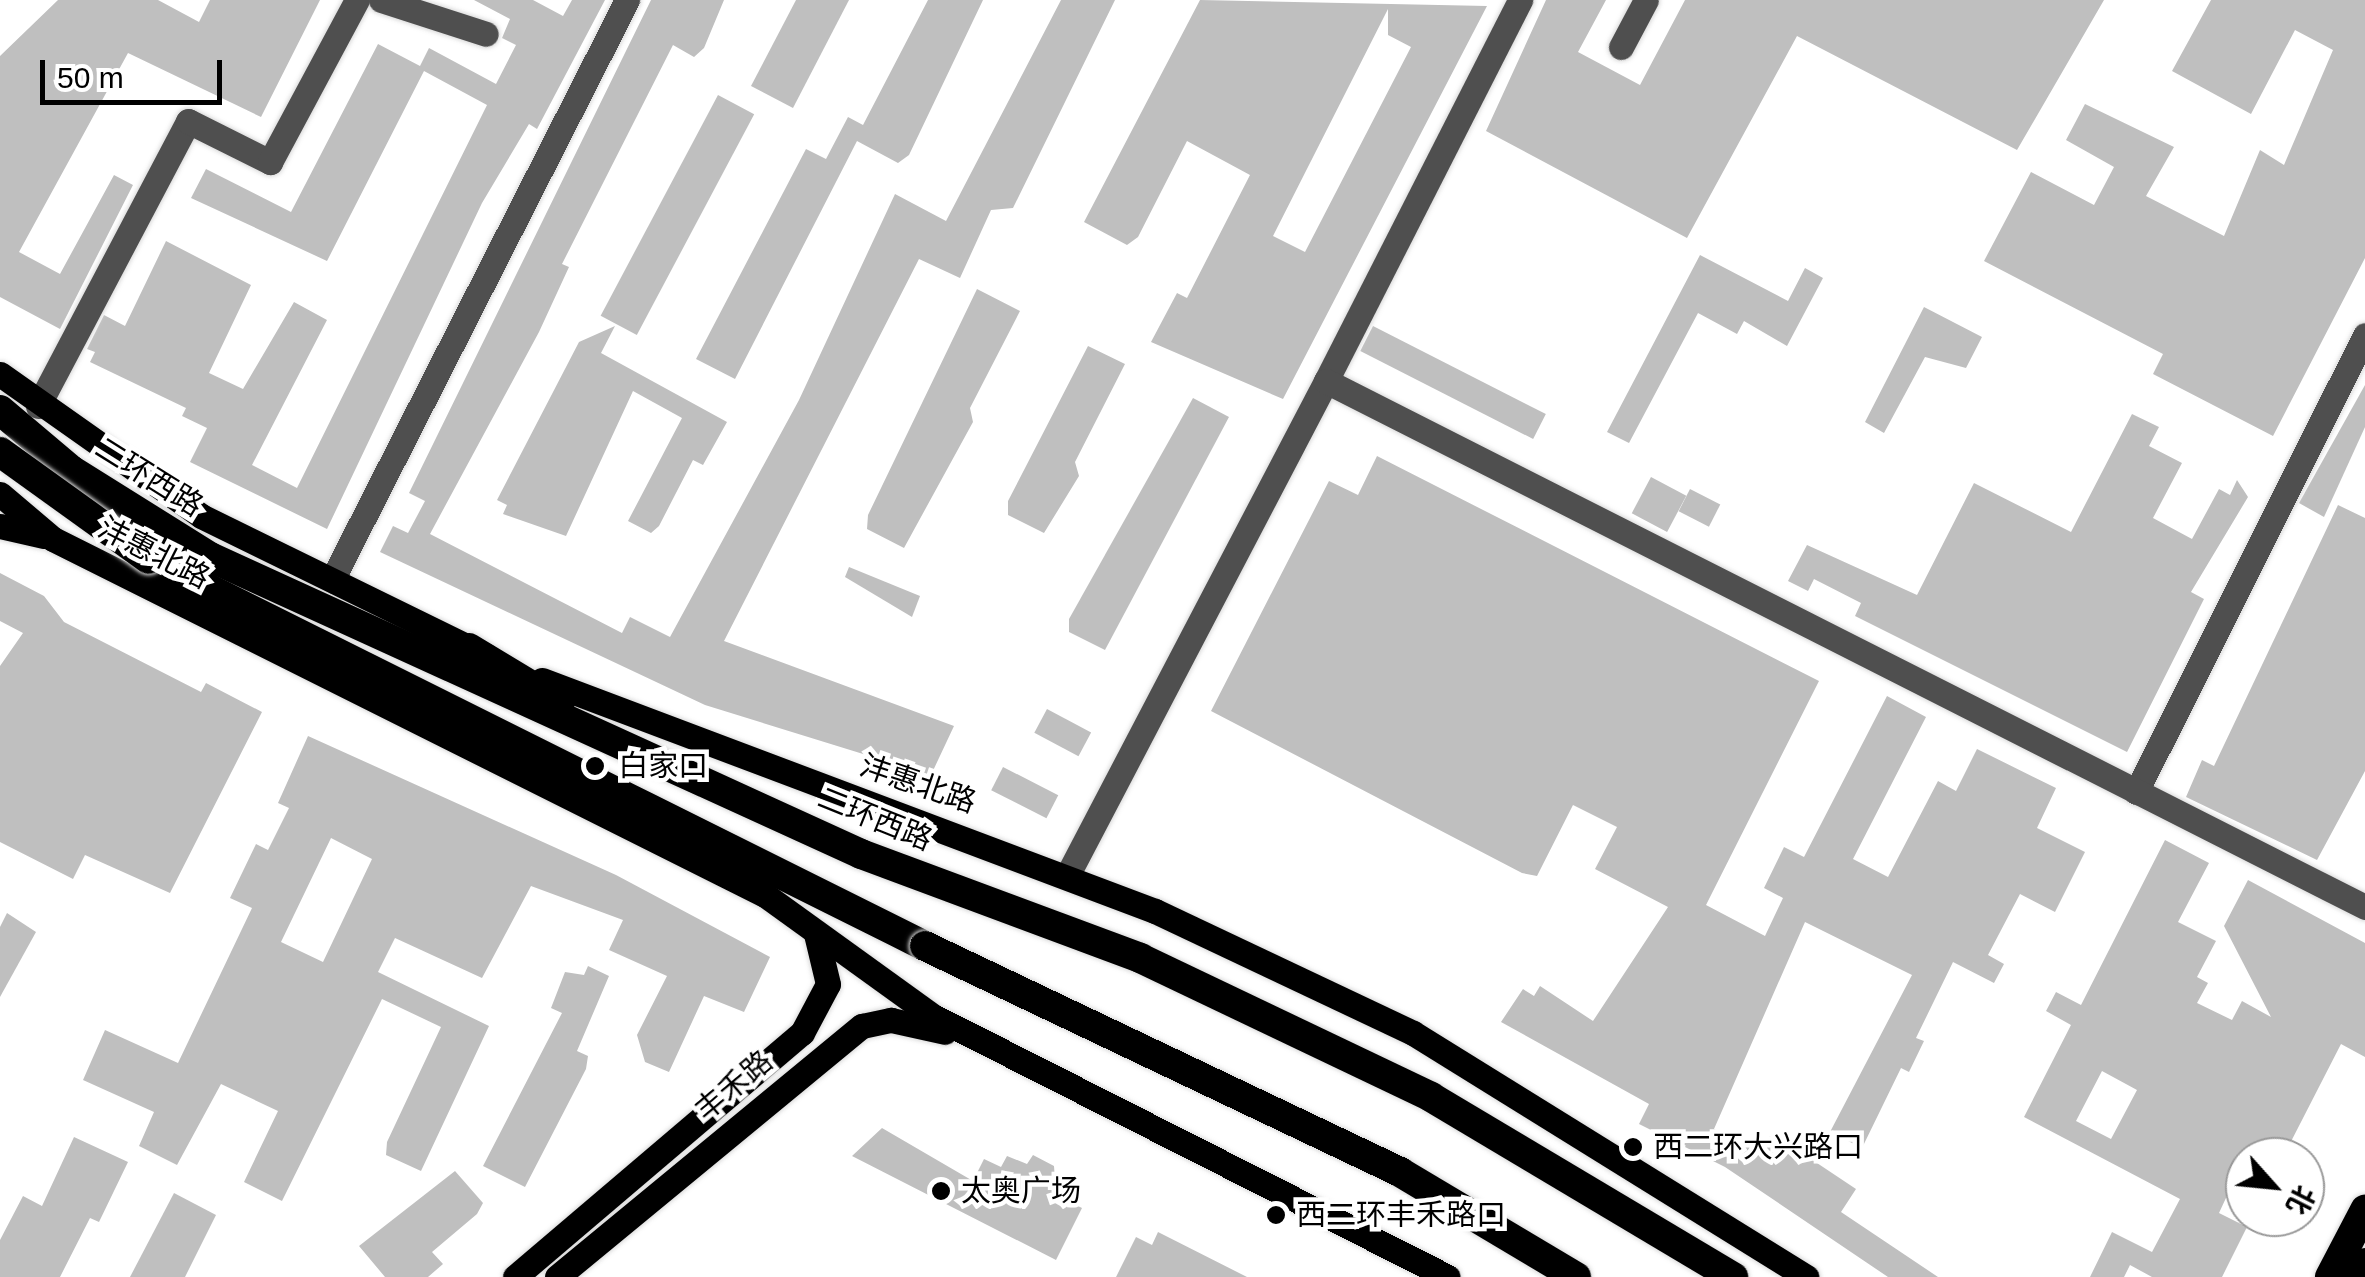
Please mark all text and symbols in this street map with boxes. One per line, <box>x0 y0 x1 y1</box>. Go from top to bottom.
scale bar <box>45 40 228 102</box>
text: 50 m <box>57 61 124 94</box>
street label: 二环西路 <box>89 430 209 524</box>
street label: 沣惠北路 <box>92 510 216 596</box>
street label: 沣惠北路 <box>855 747 981 821</box>
place label: 白家口 <box>618 748 708 784</box>
marker: 白家口 <box>582 753 608 779</box>
street label: 二环西路 <box>813 780 937 858</box>
street label: 丰禾路 <box>688 1043 780 1129</box>
place label: 西二环大兴路口 <box>1653 1129 1863 1165</box>
marker: 西二环大兴路口 <box>1622 1136 1644 1158</box>
north arrow <box>2225 1137 2325 1237</box>
place label: 太奥广场 <box>961 1173 1081 1209</box>
marker: 太奥广场 <box>930 1180 952 1202</box>
text: 北 <box>2280 1180 2321 1219</box>
place label: 西二环丰禾路口 <box>1296 1197 1506 1233</box>
marker: 西二环丰禾路口 <box>1265 1204 1287 1226</box>

